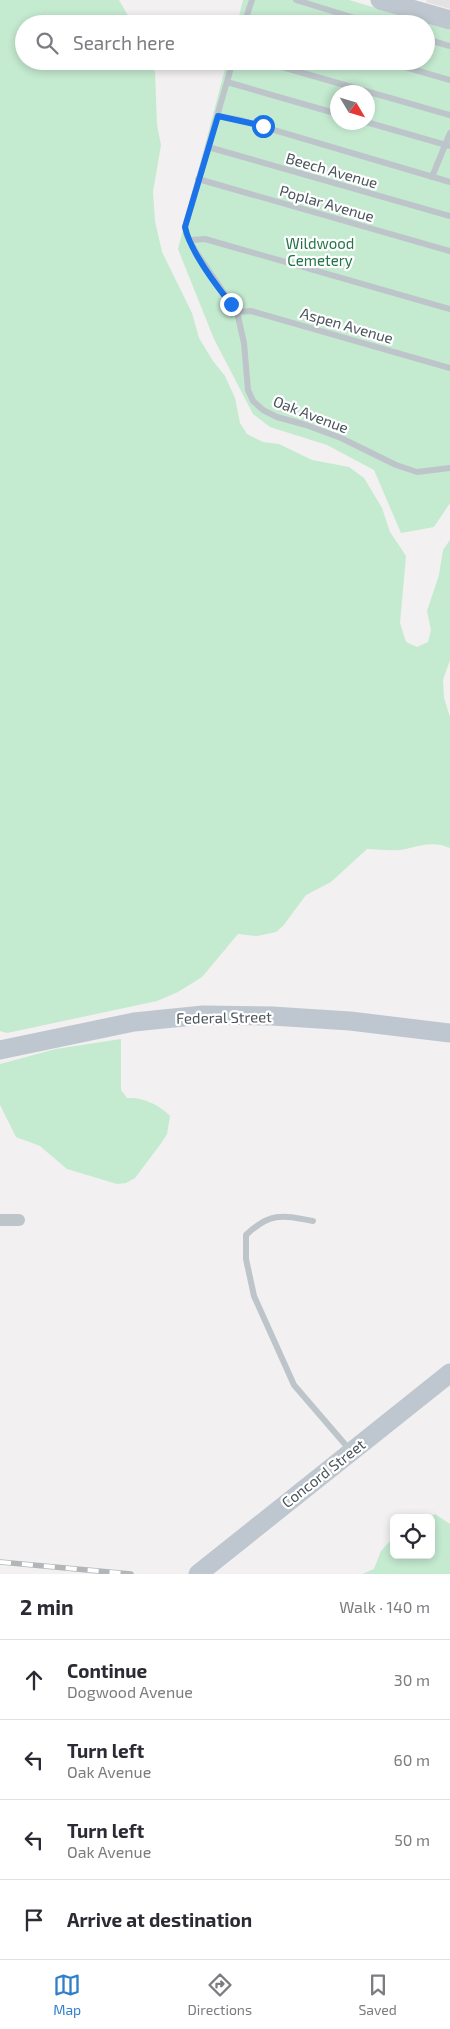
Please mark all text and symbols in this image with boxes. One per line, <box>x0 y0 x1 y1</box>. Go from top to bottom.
search box <box>15 15 435 70</box>
icon: search <box>33 29 61 57</box>
text: Search here <box>73 31 175 54</box>
north arrow <box>330 85 375 130</box>
route start <box>252 115 275 138</box>
street label: Beech Avenue <box>284 148 380 192</box>
street label: Poplar Avenue <box>278 181 376 225</box>
park label: Wildwood Cemetery <box>286 234 354 269</box>
route end <box>220 293 243 316</box>
street label: Aspen Avenue <box>299 303 395 347</box>
street label: Oak Avenue <box>271 391 351 437</box>
street label: Federal Street <box>176 1007 272 1027</box>
street label: Concord Street <box>278 1435 369 1511</box>
map controls <box>390 1514 435 1559</box>
button: locate <box>390 1514 435 1559</box>
text: 2 min <box>20 1594 74 1619</box>
text: Walk · 140 m <box>339 1597 430 1616</box>
text: Continue <box>67 1659 147 1682</box>
icon: ahead <box>20 1666 48 1694</box>
text: 30 m <box>394 1670 430 1689</box>
text: Dogwood Avenue <box>67 1682 193 1701</box>
text: Turn left <box>67 1739 144 1762</box>
icon: left <box>20 1746 48 1774</box>
text: 60 m <box>394 1750 430 1769</box>
text: Oak Avenue <box>67 1762 151 1781</box>
text: Turn left <box>67 1819 144 1842</box>
icon: left <box>20 1826 48 1854</box>
text: 50 m <box>394 1830 430 1849</box>
text: Oak Avenue <box>67 1842 151 1861</box>
icon: arrive <box>20 1906 48 1934</box>
text: Arrive at destination <box>67 1908 252 1931</box>
tab: Map <box>53 1971 81 2018</box>
tab: Directions <box>188 1971 252 2018</box>
tab: Saved <box>358 1971 397 2018</box>

